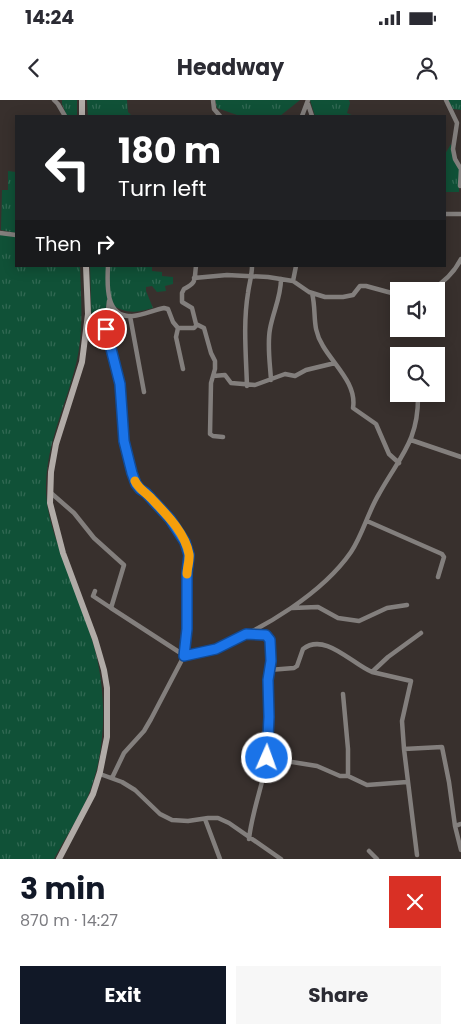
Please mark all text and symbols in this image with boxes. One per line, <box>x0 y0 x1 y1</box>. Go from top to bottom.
text: 14:24 <box>25 4 74 31</box>
text: Headway <box>177 52 284 83</box>
icon: back <box>20 54 48 82</box>
icon: person <box>413 54 441 82</box>
text: 180 m <box>118 126 221 175</box>
icon: left <box>35 135 100 200</box>
text: Turn left <box>118 173 206 204</box>
icon: right <box>91 230 119 258</box>
text: Then <box>35 231 81 258</box>
map controls <box>390 282 445 402</box>
button: sound <box>390 282 445 337</box>
pin <box>85 308 127 350</box>
icon: arrive <box>92 315 120 343</box>
button: search <box>390 347 445 402</box>
position arrow <box>240 731 292 783</box>
text: 3 min <box>20 867 105 910</box>
button: close <box>389 876 441 928</box>
text: 870 m · 14:27 <box>20 909 118 932</box>
button: Exit <box>20 966 226 1024</box>
button: Share <box>236 966 441 1024</box>

